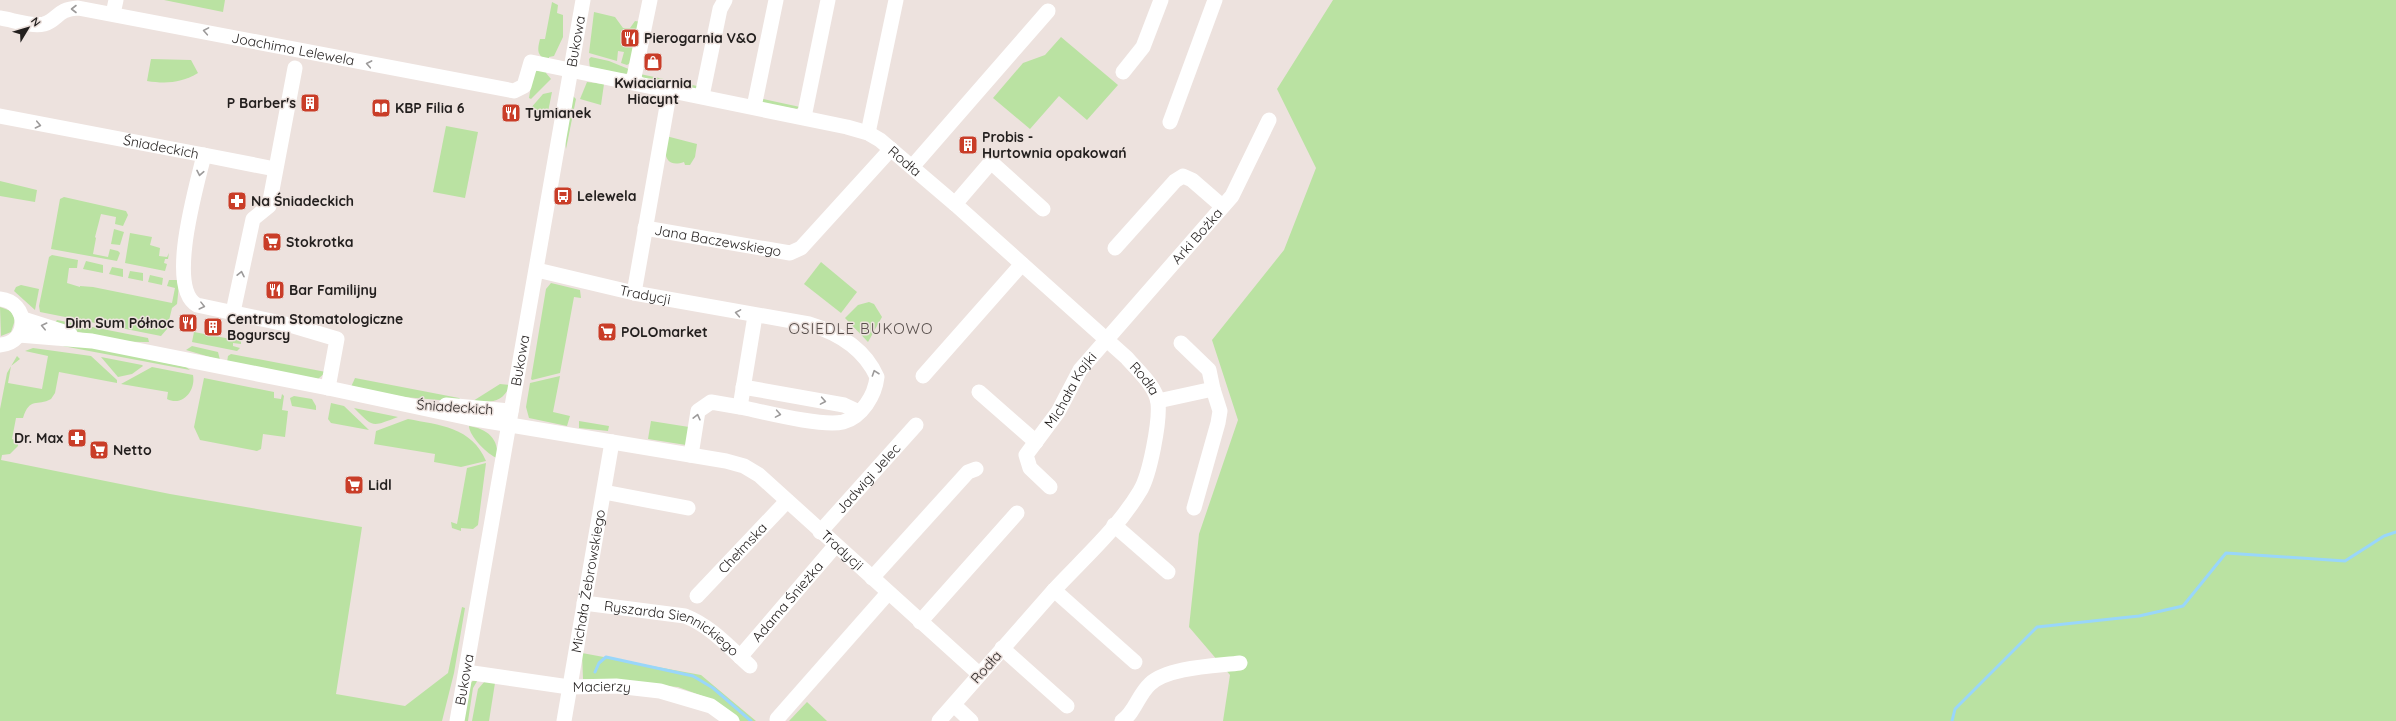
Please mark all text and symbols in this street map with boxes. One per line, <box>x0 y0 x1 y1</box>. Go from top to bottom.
one-way arrow <box>71 5 77 13</box>
north arrow <box>8 8 48 48</box>
text: N <box>28 14 44 29</box>
street label: Bukowa <box>562 14 589 68</box>
one-way arrow <box>202 27 209 36</box>
restaurant icon: Pierogarnia V&O <box>619 27 641 49</box>
street label: Joachima Lelewela <box>230 28 356 69</box>
place label: Pierogarnia V&O <box>644 29 757 47</box>
shop icon: Kwiaciarnia Hiacynt <box>642 51 664 73</box>
one-way arrow <box>366 60 373 68</box>
place label: Kwiaciarnia Hiacynt <box>614 74 692 108</box>
building icon: P Barber's <box>299 92 321 114</box>
place label: P Barber's <box>227 94 296 112</box>
library icon: KBP Filia 6 <box>370 97 392 119</box>
place label: KBP Filia 6 <box>395 99 465 117</box>
restaurant icon: Tymianek <box>500 102 522 124</box>
place label: Tymianek <box>525 104 591 122</box>
one-way arrow <box>35 120 41 128</box>
place label: Probis - Hurtownia opakowań <box>982 128 1127 162</box>
street label: Śniadeckich <box>122 131 201 163</box>
building icon: Probis - Hurtownia opakowań <box>957 134 979 156</box>
street label: Rodła <box>884 142 925 180</box>
one-way arrow <box>196 169 205 176</box>
bus stop icon: Lelewela <box>552 185 574 207</box>
place label: Lelewela <box>577 187 637 205</box>
pharmacy icon: Na Śniadeckich <box>226 190 248 212</box>
place label: Na Śniadeckich <box>251 192 354 210</box>
street label: Arki Bożka <box>1167 204 1226 268</box>
street label: Jana Baczewskiego <box>653 221 783 260</box>
supermarket icon: Stokrotka <box>261 231 283 253</box>
place label: Stokrotka <box>286 233 354 251</box>
one-way arrow <box>237 271 245 278</box>
restaurant icon: Bar Familijny <box>264 279 286 301</box>
place label: Bar Familijny <box>289 281 377 299</box>
street label: Tradycji <box>618 281 672 308</box>
one-way arrow <box>198 301 205 310</box>
one-way arrow <box>734 309 741 317</box>
place label: Centrum Stomatologiczne Bogurscy <box>227 310 403 344</box>
restaurant icon: Dim Sum Północ <box>177 312 199 334</box>
place label: Dim Sum Północ <box>65 314 174 332</box>
building icon: Centrum Stomatologiczne Bogurscy <box>202 316 224 338</box>
district label: OSIEDLE BUKOWO <box>788 319 934 338</box>
supermarket icon: POLOmarket <box>596 321 618 343</box>
one-way arrow <box>41 322 47 330</box>
place label: POLOmarket <box>621 323 708 341</box>
street label: Bukowa <box>507 333 533 388</box>
street label: Michała Kajki <box>1040 348 1100 432</box>
street label: Rodła <box>1126 358 1164 398</box>
one-way arrow <box>871 369 880 376</box>
street label: Śniadeckich <box>416 395 494 419</box>
one-way arrow <box>820 396 826 405</box>
one-way arrow <box>775 409 781 418</box>
one-way arrow <box>693 414 701 420</box>
pharmacy icon: Dr. Max <box>66 427 88 449</box>
place label: Dr. Max <box>14 429 63 447</box>
supermarket icon: Netto <box>88 439 110 461</box>
street label: Jadwigi Jelec <box>832 440 904 517</box>
place label: Netto <box>113 441 152 459</box>
supermarket icon: Lidl <box>343 474 365 496</box>
place label: Lidl <box>368 476 392 494</box>
street label: Michała Żebrowskiego <box>567 508 609 654</box>
street label: Chełmska <box>714 519 771 577</box>
street label: Tradycji <box>817 526 867 574</box>
street label: Adama Śnieżka <box>748 557 827 646</box>
street label: Ryszarda Siennickiego <box>603 597 743 660</box>
street label: Rodła <box>967 647 1005 687</box>
street label: Bukowa <box>451 653 478 707</box>
street label: Macierzy <box>573 677 632 697</box>

